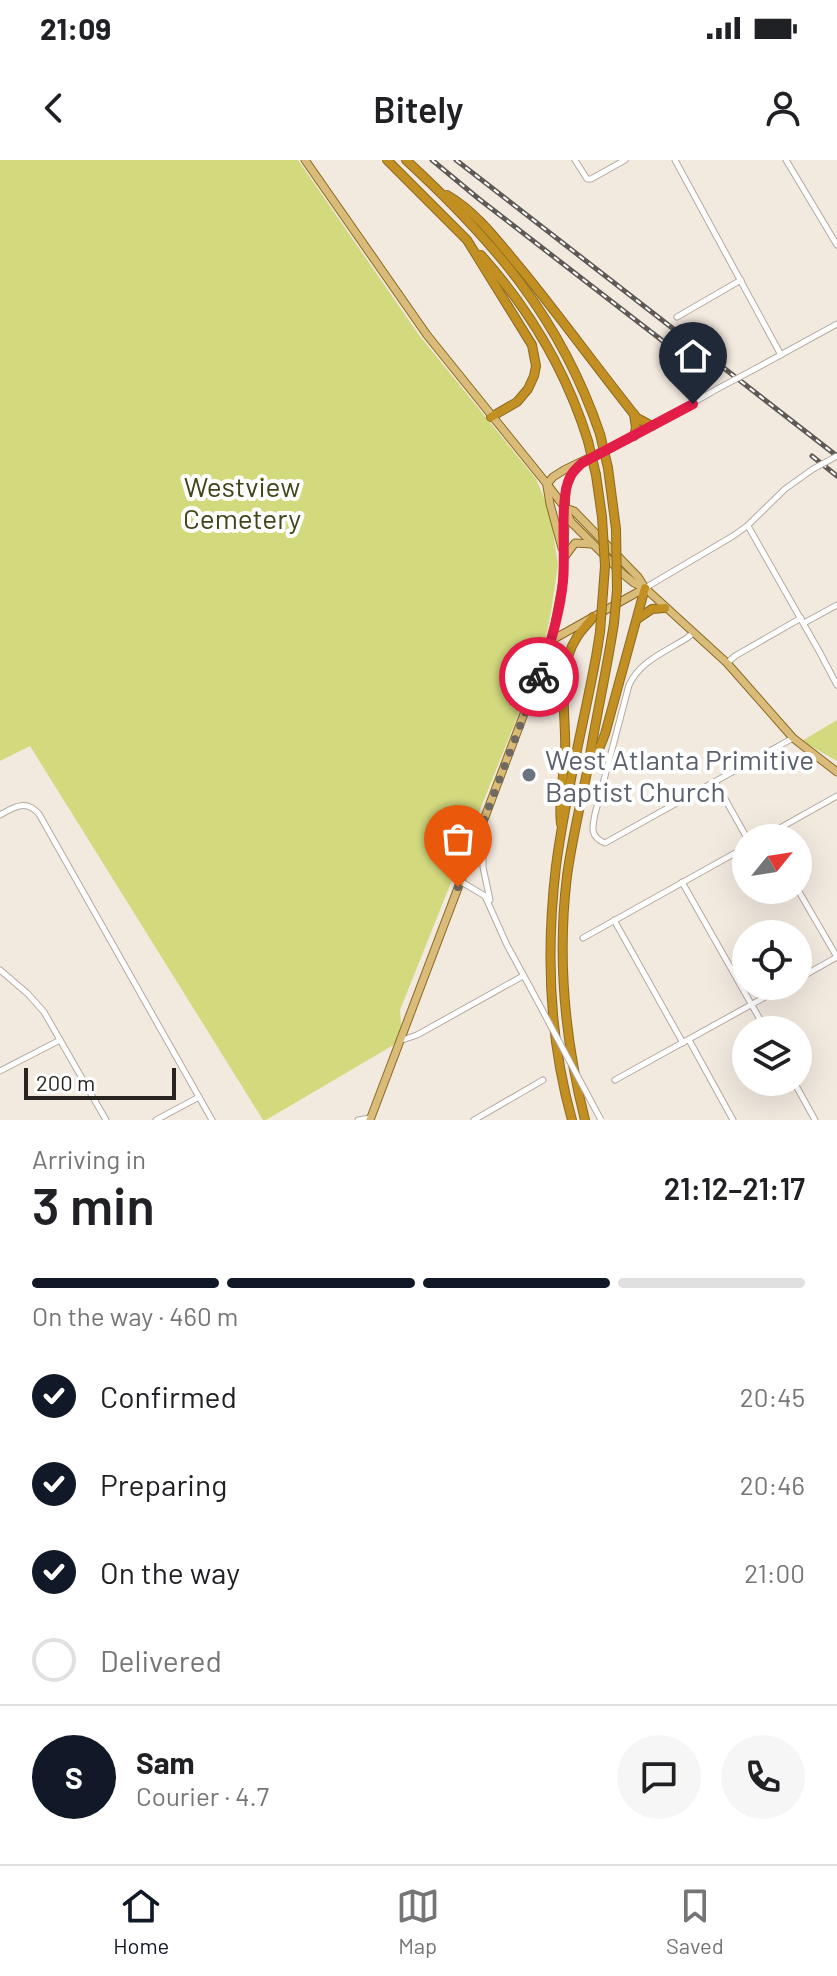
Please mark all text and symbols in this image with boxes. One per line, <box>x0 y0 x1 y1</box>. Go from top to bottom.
text: 21:09 <box>40 10 111 46</box>
icon: back <box>32 86 76 130</box>
icon: person <box>761 86 805 130</box>
text: Bitely <box>373 87 464 130</box>
pin <box>659 322 727 404</box>
icon: home <box>671 334 715 378</box>
park label: Westview Cemetery <box>183 469 301 535</box>
courier <box>499 637 579 717</box>
icon: bike <box>517 655 561 699</box>
place label: West Atlanta Primitive Baptist Church <box>545 742 814 808</box>
marker: West Atlanta Primitive Baptist Church <box>520 766 538 784</box>
pin <box>424 805 492 887</box>
icon: bag <box>436 817 480 861</box>
north arrow <box>732 824 812 904</box>
map controls <box>732 824 812 1096</box>
button: locate <box>732 920 812 1000</box>
button: layers <box>732 1016 812 1096</box>
scale bar <box>24 1064 176 1100</box>
text: 200 m <box>36 1069 95 1095</box>
text: Arriving in <box>32 1143 146 1174</box>
text: 21:12–21:17 <box>664 1170 805 1206</box>
text: 3 min <box>32 1173 155 1235</box>
text: On the way · 460 m <box>32 1300 238 1331</box>
icon: check <box>32 1374 76 1418</box>
text: Confirmed <box>100 1378 237 1414</box>
text: 20:45 <box>740 1381 805 1412</box>
icon: check <box>32 1462 76 1506</box>
text: Preparing <box>100 1466 227 1502</box>
text: 20:46 <box>740 1469 805 1500</box>
icon: check <box>32 1550 76 1594</box>
text: On the way <box>100 1554 240 1590</box>
text: 21:00 <box>744 1557 805 1588</box>
text: Delivered <box>100 1642 222 1678</box>
button: chat <box>617 1735 701 1819</box>
button: phone <box>721 1735 805 1819</box>
text: Sam <box>136 1744 195 1780</box>
text: S <box>65 1759 83 1795</box>
text: Courier · 4.7 <box>136 1780 269 1811</box>
tab: Home <box>113 1884 169 1958</box>
tab: Map <box>396 1884 440 1958</box>
tab: Saved <box>666 1884 724 1958</box>

